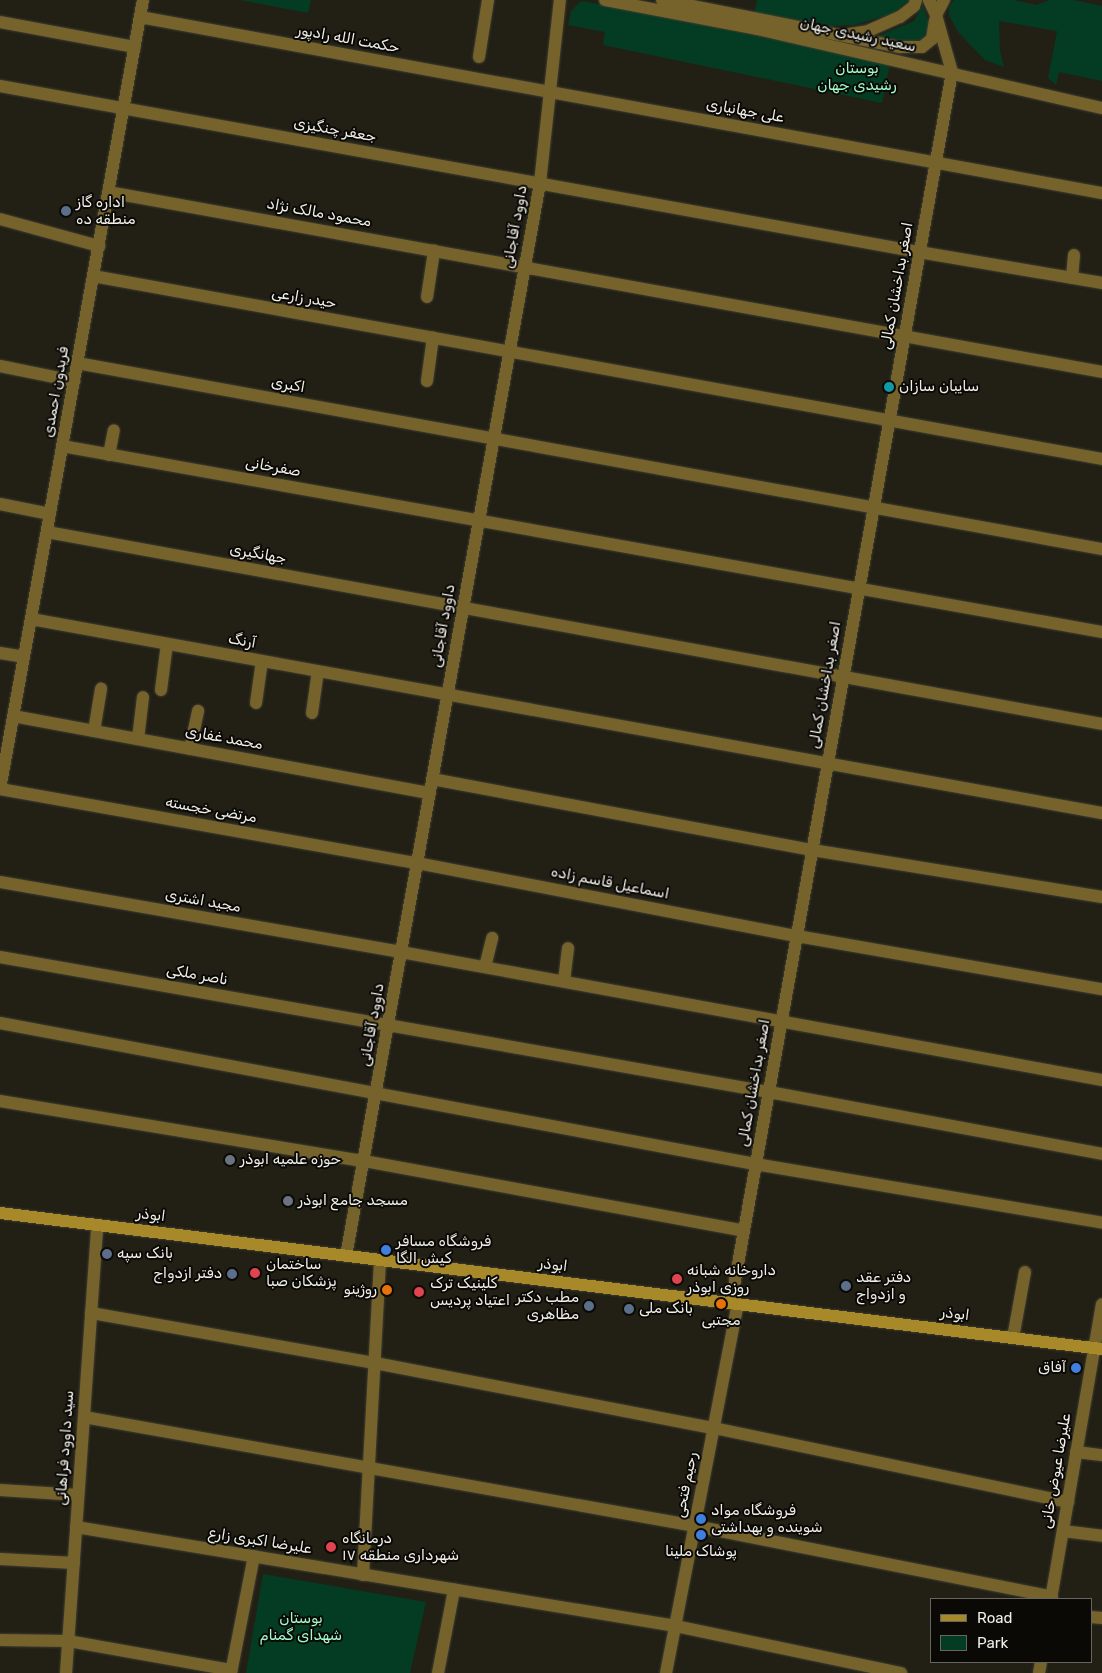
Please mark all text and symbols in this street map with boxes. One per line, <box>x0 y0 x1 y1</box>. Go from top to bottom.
street label: سعید رشیدی جهان <box>798 14 918 56</box>
street label: حکمت الله رادپور <box>295 21 401 57</box>
park label: بوستان رشیدی جهان <box>817 59 897 94</box>
street label: علی جهانیاری <box>705 95 785 127</box>
street label: جعفر چنگیزی <box>292 114 378 146</box>
street label: داوود آقاجانی <box>499 184 531 270</box>
place label: اداره گاز منطقه ده <box>76 193 136 228</box>
street label: محمود مالک نژاد <box>265 195 373 231</box>
marker: اداره گاز منطقه ده <box>60 205 72 217</box>
street label: اصغر بداخشان کمالی <box>877 221 917 351</box>
street label: حیدر زارعی <box>270 283 338 313</box>
street label: فریدون احمدی <box>39 345 73 439</box>
street label: اکبری <box>270 373 306 397</box>
place label: سایبان سازان <box>899 378 979 396</box>
marker: سایبان سازان <box>883 381 895 393</box>
street label: صفرخانی <box>244 453 302 481</box>
street label: جهانگیری <box>228 540 288 568</box>
street label: داوود آقاجانی <box>427 583 459 669</box>
street label: اصغر بداخشان کمالی <box>805 620 845 750</box>
street label: آرنگ <box>227 630 257 652</box>
street label: محمد غفاری <box>184 722 264 754</box>
street label: مرتضی خجسته <box>164 793 258 827</box>
street label: اسماعیل قاسم زاده <box>549 863 671 903</box>
street label: مجید اشتری <box>164 885 242 917</box>
street label: ناصر ملکی <box>165 961 229 989</box>
street label: داوود آقاجانی <box>356 982 388 1068</box>
street label: اصغر بداخشان کمالی <box>734 1018 774 1148</box>
place label: حوزه علمیه ابوذر <box>240 1151 341 1169</box>
marker: حوزه علمیه ابوذر <box>224 1154 236 1166</box>
place label: مسجد جامع ابوذر <box>298 1192 408 1210</box>
marker: مسجد جامع ابوذر <box>282 1195 294 1207</box>
street label: ابوذر <box>135 1204 167 1226</box>
place label: فروشگاه مسافر کیش الگا <box>396 1232 491 1267</box>
marker: فروشگاه مسافر کیش الگا <box>380 1244 392 1256</box>
place label: بانک سپه <box>117 1245 173 1263</box>
marker: بانک سپه <box>101 1248 113 1260</box>
street label: ابوذر <box>537 1254 569 1276</box>
place label: ساختمان پزشکان صبا <box>266 1255 337 1290</box>
place label: داروخانه شبانه روزی ابوذر <box>687 1261 776 1296</box>
place label: دفتر ازدواج <box>153 1265 222 1283</box>
marker: ساختمان پزشکان صبا <box>248 1266 262 1280</box>
marker: دفتر ازدواج <box>226 1268 238 1280</box>
place label: دفتر عقد و ازدواج <box>856 1268 911 1303</box>
marker: داروخانه شبانه روزی ابوذر <box>671 1273 683 1285</box>
place label: کلینیک ترک اعتیاد پردیس <box>430 1274 510 1309</box>
marker: دفتر عقد و ازدواج <box>840 1280 852 1292</box>
place label: روژینو <box>344 1281 377 1299</box>
marker: روژینو <box>381 1284 393 1296</box>
marker: کلینیک ترک اعتیاد پردیس <box>412 1285 426 1299</box>
place label: مطب دکتر مظاهری <box>516 1288 579 1323</box>
marker: مجتبی <box>715 1298 727 1310</box>
marker: مطب دکتر مظاهری <box>583 1300 595 1312</box>
place label: بانک ملی <box>639 1300 693 1318</box>
marker: بانک ملی <box>623 1303 635 1315</box>
street label: ابوذر <box>939 1303 971 1325</box>
place label: مجتبی <box>702 1312 740 1330</box>
place label: آفاق <box>1038 1359 1066 1377</box>
marker: آفاق <box>1070 1362 1082 1374</box>
street label: سید داوود فراهانی <box>52 1390 78 1506</box>
street label: علیرضا عیوض خانی <box>1037 1412 1075 1530</box>
street label: رحیم فتحی <box>671 1451 701 1519</box>
place label: فروشگاه مواد شوینده و بهداشتی <box>711 1501 823 1536</box>
marker: فروشگاه مواد شوینده و بهداشتی <box>695 1513 707 1525</box>
street label: علیرضا اکبری زارع <box>207 1524 313 1558</box>
place label: درمانگاه شهرداری منطقه ۱۷ <box>342 1529 459 1564</box>
marker: پوشاک ملینا <box>695 1529 707 1541</box>
marker: درمانگاه شهرداری منطقه ۱۷ <box>324 1540 338 1554</box>
place label: پوشاک ملینا <box>665 1543 737 1561</box>
legend <box>930 1598 1092 1663</box>
park label: بوستان شهدای گمنام <box>260 1609 342 1644</box>
text: Road <box>977 1609 1013 1627</box>
text: Park <box>977 1634 1008 1652</box>

